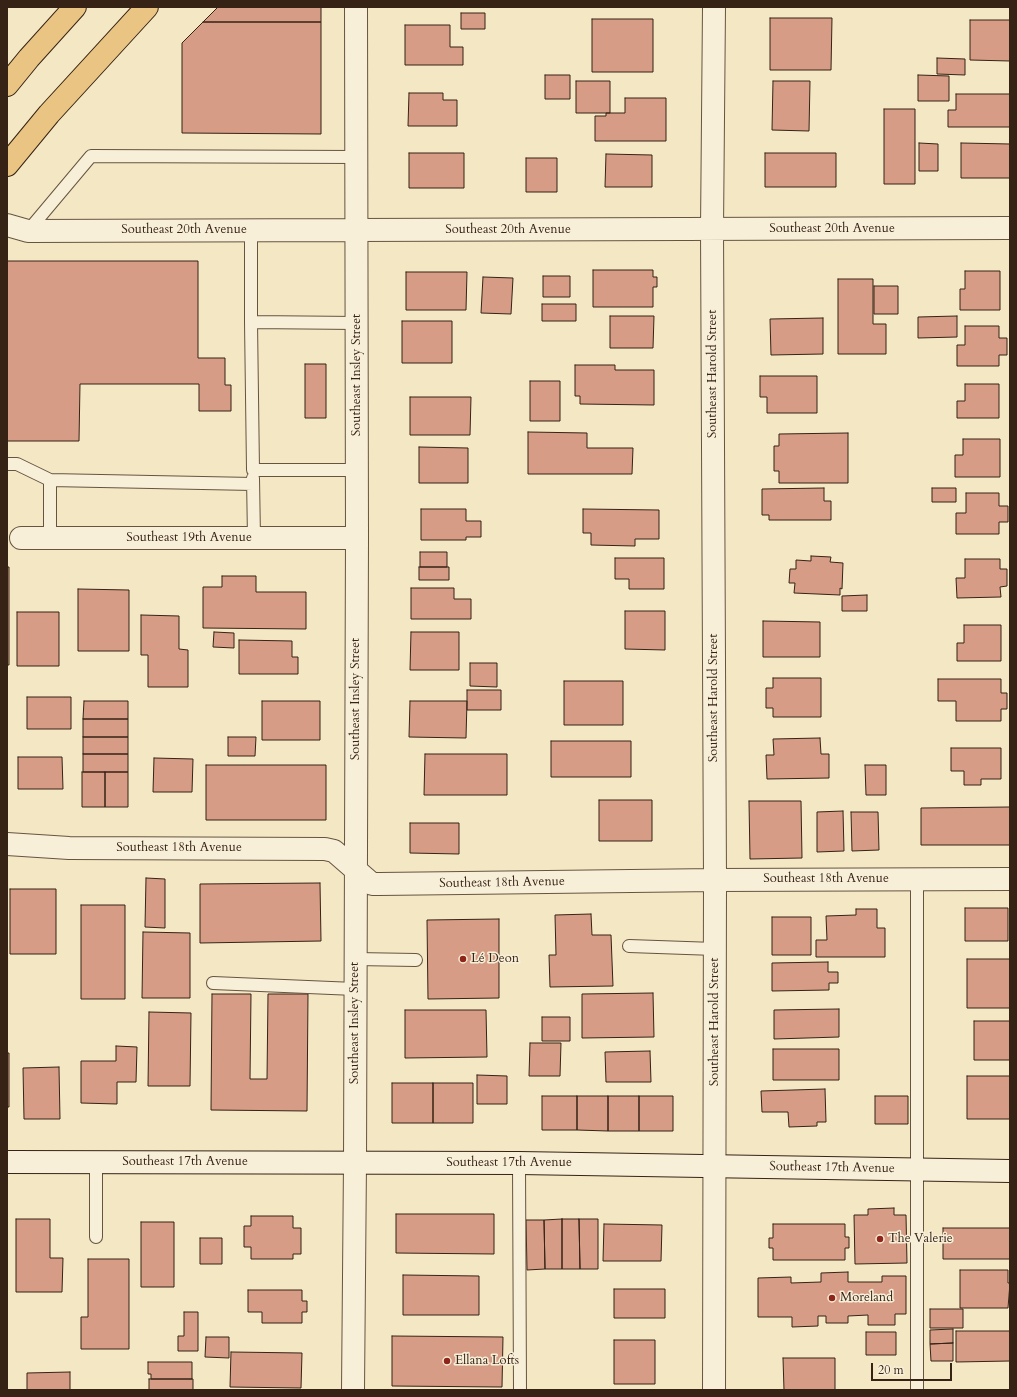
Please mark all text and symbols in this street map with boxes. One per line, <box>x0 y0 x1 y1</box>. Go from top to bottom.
street label: Southeast 20th Avenue <box>769 221 895 237</box>
street label: Southeast 20th Avenue <box>121 222 247 238</box>
street label: Southeast 20th Avenue <box>445 222 571 238</box>
street label: Southeast Harold Street <box>705 310 721 438</box>
street label: Southeast Insley Street <box>349 314 365 436</box>
street label: Southeast 19th Avenue <box>126 530 252 546</box>
street label: Southeast Harold Street <box>706 634 722 762</box>
street label: Southeast Insley Street <box>348 638 364 760</box>
street label: Southeast 18th Avenue <box>116 840 242 856</box>
street label: Southeast 18th Avenue <box>763 871 889 887</box>
street label: Southeast 18th Avenue <box>439 874 565 892</box>
place label: Lé Deon <box>471 951 519 967</box>
marker: Lé Deon <box>458 954 468 964</box>
street label: Southeast Harold Street <box>707 958 723 1086</box>
street label: Southeast Insley Street <box>347 962 363 1084</box>
street label: Southeast 17th Avenue <box>122 1154 248 1170</box>
street label: Southeast 17th Avenue <box>446 1155 572 1171</box>
street label: Southeast 17th Avenue <box>769 1159 895 1177</box>
place label: The Valerie <box>888 1231 953 1247</box>
marker: The Valerie <box>875 1234 885 1244</box>
place label: Moreland <box>840 1290 893 1306</box>
marker: Moreland <box>827 1293 837 1303</box>
place label: Ellana Lofts <box>455 1353 519 1369</box>
scale bar <box>873 1355 954 1381</box>
marker: Ellana Lofts <box>442 1356 452 1366</box>
text: 20 m <box>878 1362 904 1378</box>

